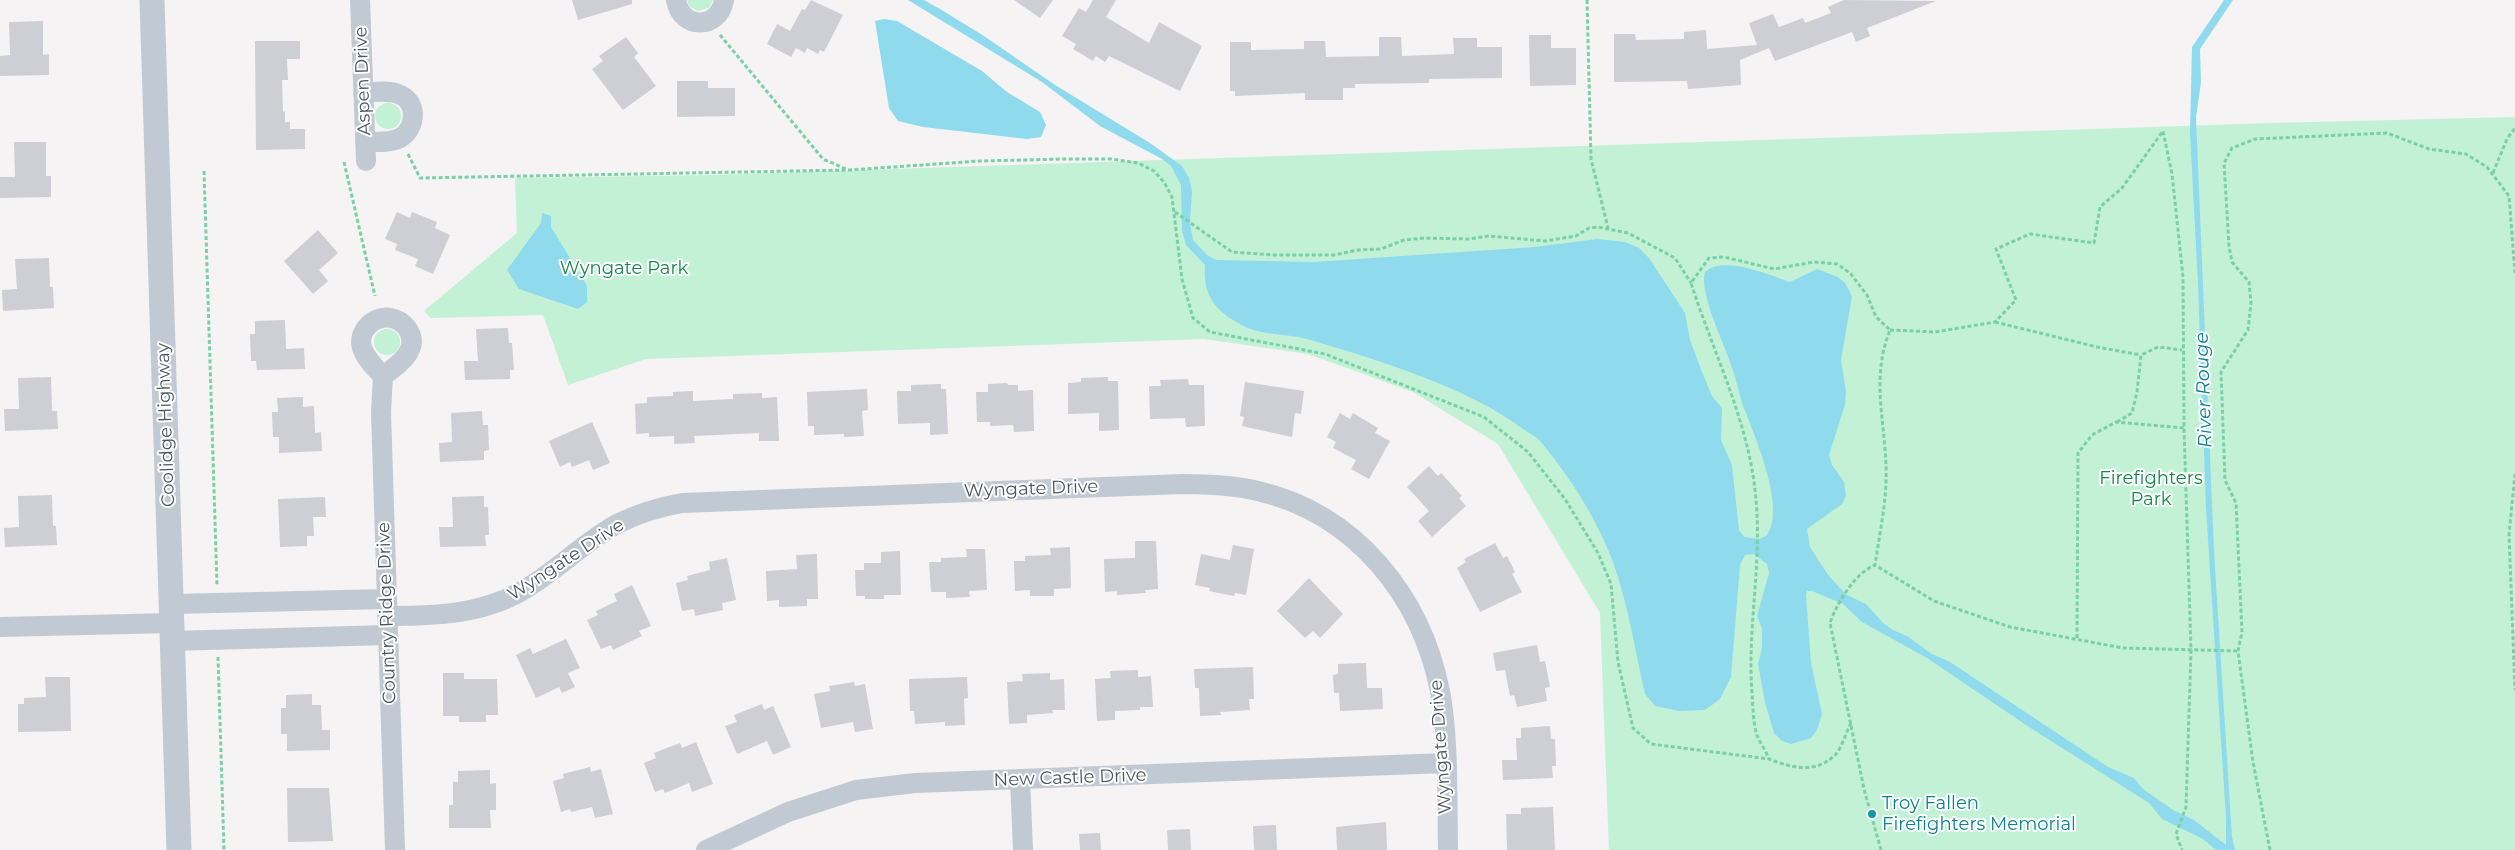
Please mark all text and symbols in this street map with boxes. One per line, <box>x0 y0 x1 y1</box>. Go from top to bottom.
street label: Aspen Drive <box>350 26 376 136</box>
park label: Wyngate Park <box>560 258 688 280</box>
water label: River Rouge <box>2191 332 2217 448</box>
street label: Coolidge Highway <box>152 343 180 507</box>
park label: Firefighters Park <box>2099 468 2203 510</box>
street label: Wyngate Drive <box>963 476 1099 502</box>
street label: Wyngate Drive <box>504 514 628 606</box>
street label: Country Ridge Drive <box>373 522 401 704</box>
street label: Wyngate Drive <box>1426 679 1456 815</box>
street label: New Castle Drive <box>993 765 1147 791</box>
place label: Troy Fallen Firefighters Memorial <box>1882 793 2076 836</box>
marker: Troy Fallen Firefighters Memorial <box>1866 808 1878 820</box>

